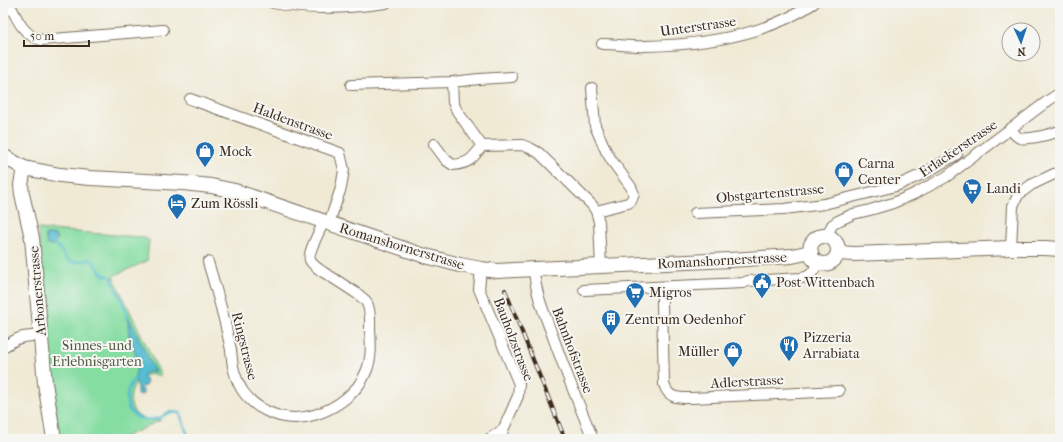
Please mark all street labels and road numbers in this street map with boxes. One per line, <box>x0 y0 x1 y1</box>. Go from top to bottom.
street label: Unterstrasse <box>659 13 737 40</box>
street label: Haldenstrasse <box>251 99 335 144</box>
street label: Erlackerstrasse <box>916 116 1001 181</box>
street label: Obstgartenstrasse <box>715 180 825 207</box>
street label: Romanshornerstrasse <box>337 219 467 274</box>
street label: Arbonerstrasse <box>25 245 50 338</box>
street label: Romanshornerstrasse <box>657 249 787 272</box>
street label: Bauholzstrasse <box>490 295 537 383</box>
street label: Bahnhofstrasse <box>548 305 597 396</box>
street label: Ringstrasse <box>228 310 261 382</box>
street label: Adlerstrasse <box>709 371 784 392</box>

